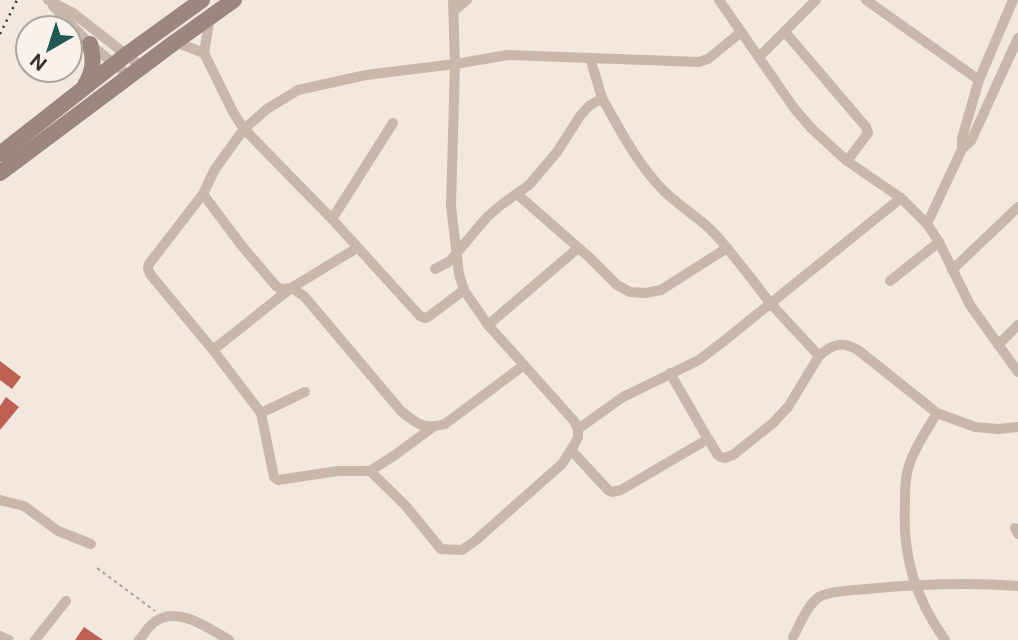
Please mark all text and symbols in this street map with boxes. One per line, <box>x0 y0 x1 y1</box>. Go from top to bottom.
north arrow <box>14 14 84 84</box>
text: N <box>26 49 51 75</box>

